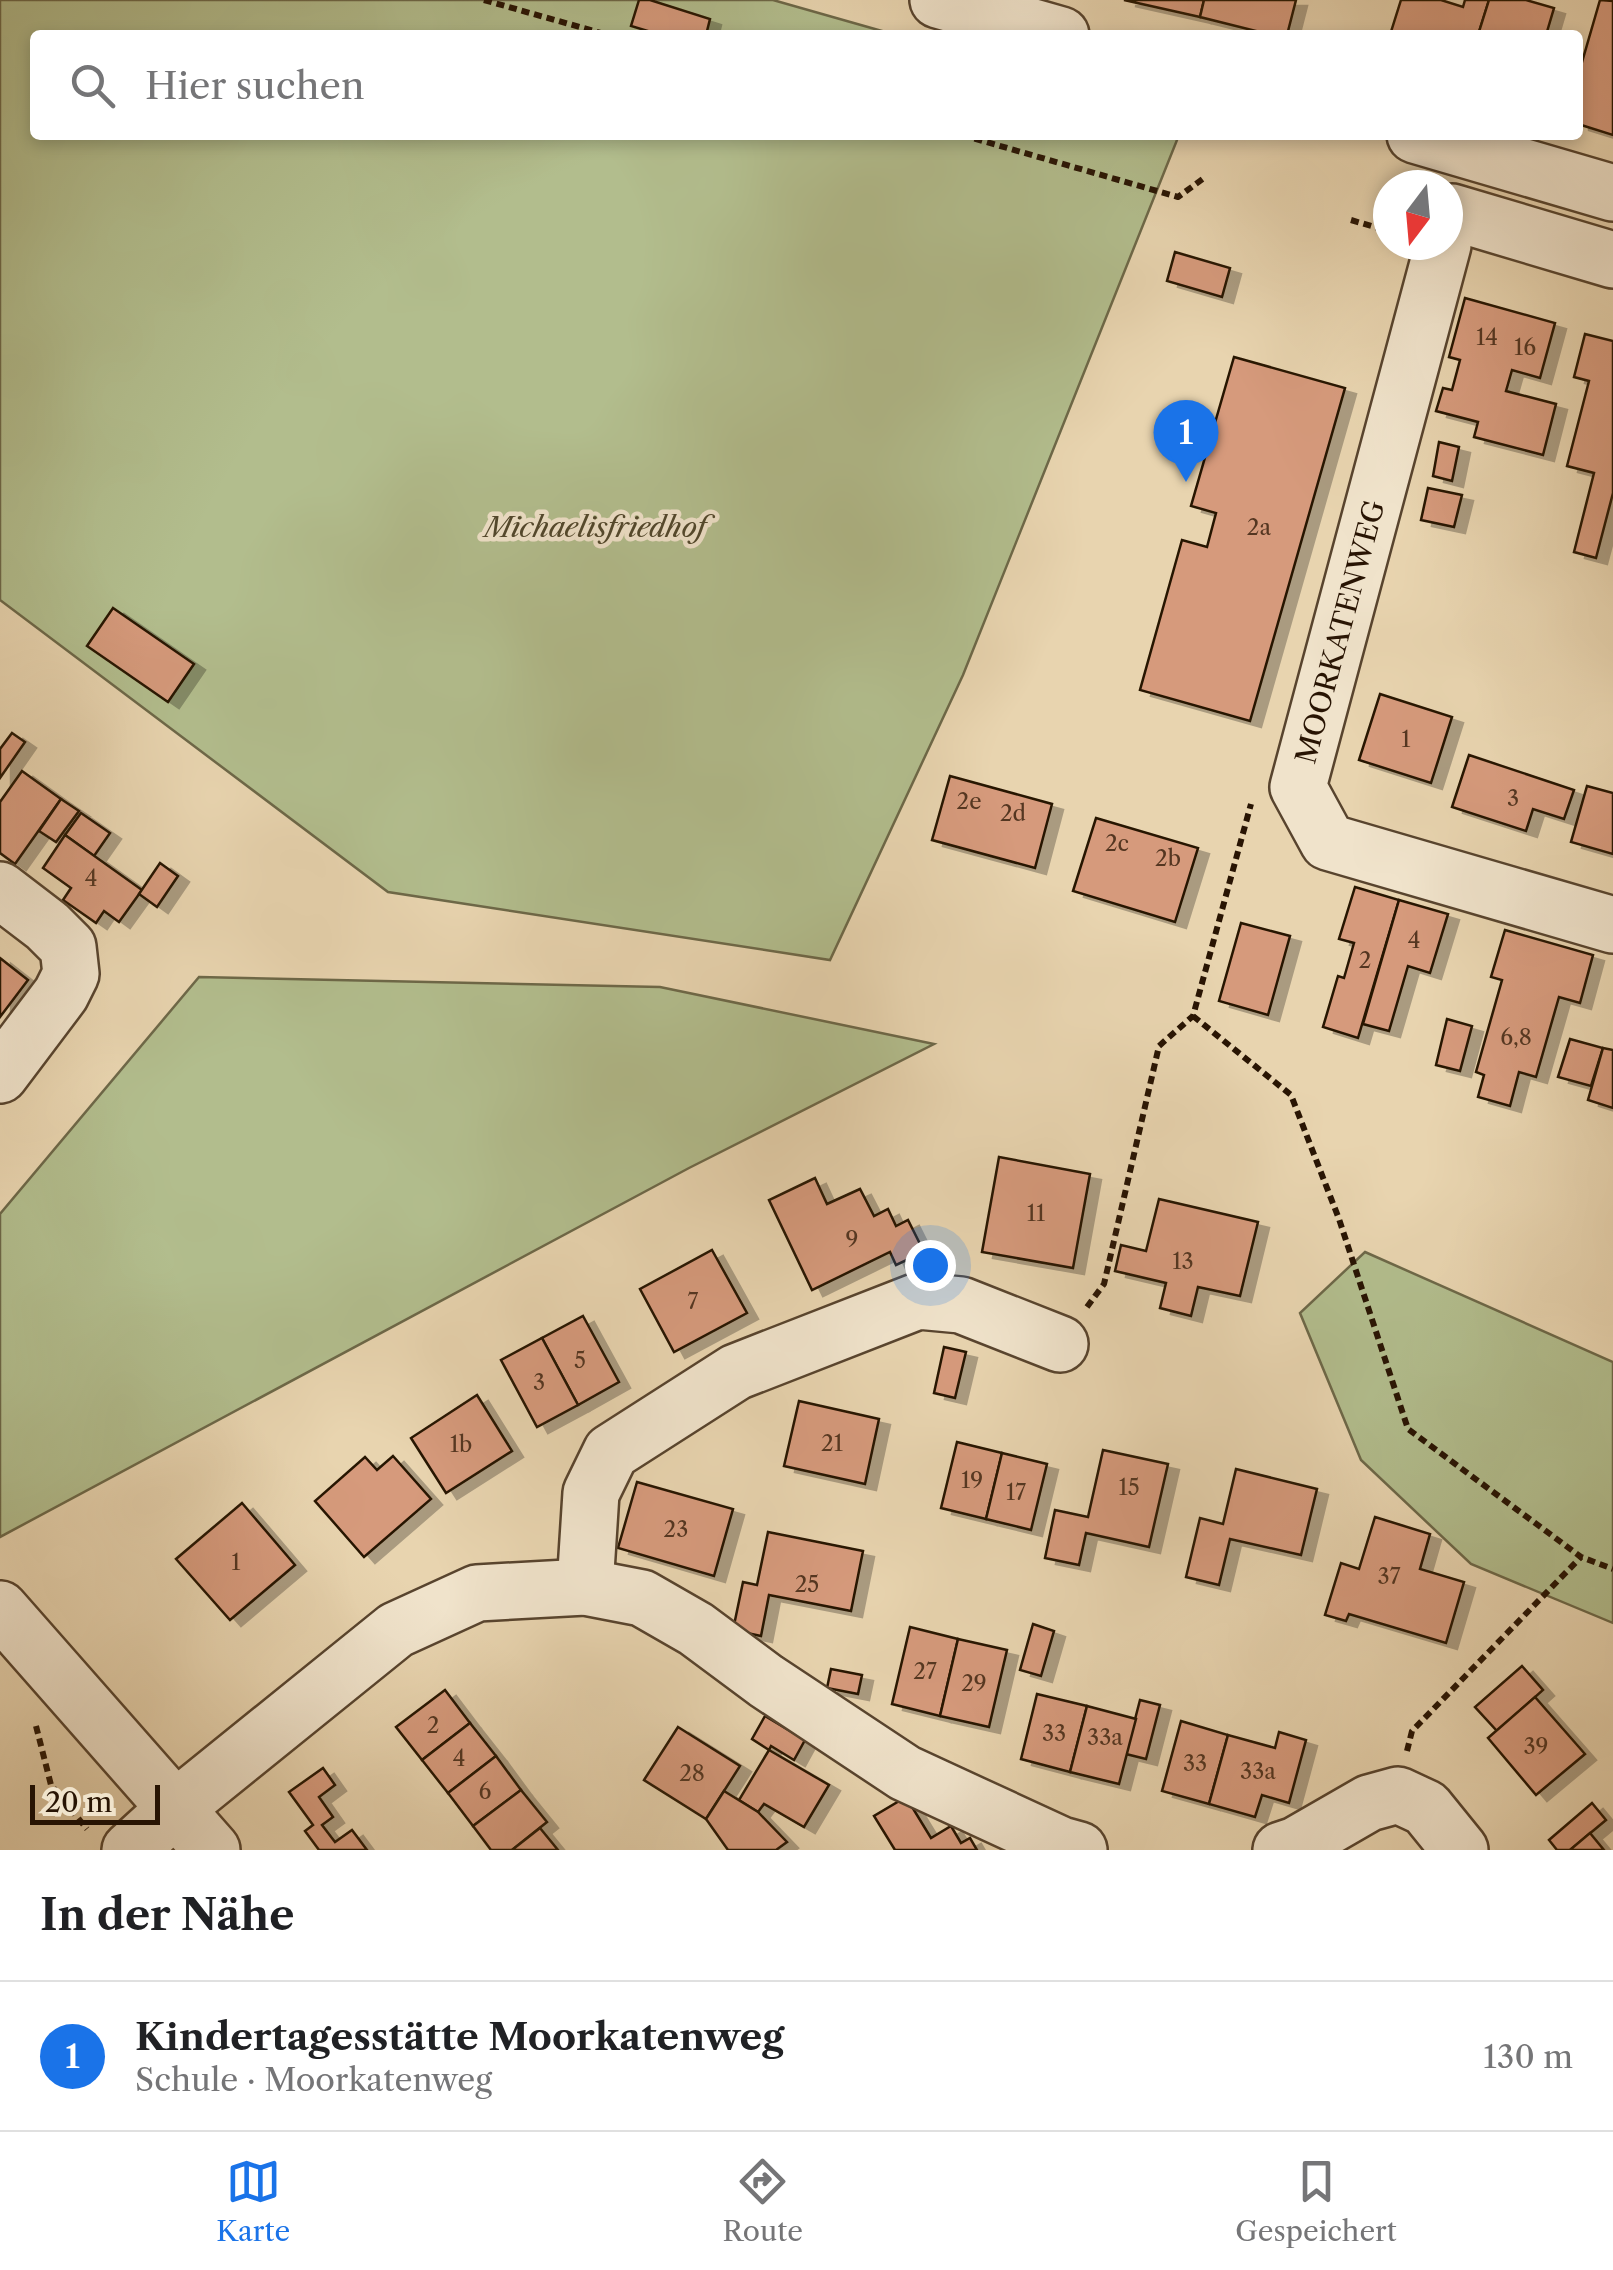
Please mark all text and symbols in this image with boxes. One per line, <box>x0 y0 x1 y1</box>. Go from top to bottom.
search box <box>30 30 1583 140</box>
icon: search <box>65 58 120 113</box>
text: Hier suchen <box>145 62 365 109</box>
north arrow <box>1373 170 1463 260</box>
house number: 14 <box>1476 324 1498 351</box>
house number: 16 <box>1514 334 1536 361</box>
pin: 1 <box>1154 400 1218 482</box>
street label: MOORKATENWEG <box>1289 497 1391 767</box>
park label: Michaelisfriedhof <box>481 510 716 544</box>
house number: 2a <box>1247 514 1272 541</box>
house number: 1 <box>1401 726 1411 753</box>
house number: 3 <box>1507 785 1519 812</box>
house number: 2e <box>957 788 981 815</box>
house number: 2d <box>1000 800 1026 827</box>
house number: 2c <box>1105 830 1129 857</box>
house number: 2b <box>1155 845 1181 872</box>
house number: 4 <box>85 865 97 892</box>
house number: 4 <box>1408 927 1420 954</box>
house number: 2 <box>1359 947 1371 974</box>
house number: 6,8 <box>1500 1024 1532 1051</box>
house number: 11 <box>1027 1200 1045 1227</box>
house number: 9 <box>846 1226 858 1253</box>
your location <box>905 1240 956 1291</box>
house number: 13 <box>1172 1248 1194 1275</box>
house number: 7 <box>688 1288 699 1315</box>
house number: 5 <box>574 1347 586 1374</box>
house number: 3 <box>533 1369 545 1396</box>
house number: 21 <box>821 1430 843 1457</box>
house number: 1b <box>450 1431 472 1458</box>
house number: 19 <box>961 1467 983 1494</box>
house number: 15 <box>1118 1474 1140 1501</box>
house number: 17 <box>1006 1479 1026 1506</box>
house number: 23 <box>664 1516 688 1543</box>
house number: 1 <box>231 1549 241 1576</box>
house number: 37 <box>1378 1563 1401 1590</box>
house number: 25 <box>795 1571 819 1598</box>
house number: 27 <box>913 1658 937 1685</box>
house number: 29 <box>961 1670 987 1697</box>
house number: 2 <box>427 1712 439 1739</box>
house number: 33 <box>1042 1720 1066 1747</box>
house number: 33a <box>1087 1724 1123 1751</box>
house number: 39 <box>1523 1733 1549 1760</box>
house number: 4 <box>453 1745 465 1772</box>
house number: 33 <box>1183 1750 1207 1777</box>
house number: 33a <box>1240 1758 1276 1785</box>
house number: 28 <box>679 1760 705 1787</box>
house number: 6 <box>479 1778 492 1805</box>
scale bar <box>30 1780 160 1824</box>
text: 20 m <box>45 1785 112 1819</box>
text: In der Nähe <box>40 1889 294 1941</box>
text: Kindertagesstätte Moorkatenweg <box>135 2013 784 2060</box>
text: 1 <box>65 2037 80 2076</box>
text: 130 m <box>1483 2037 1573 2076</box>
text: Schule · Moorkatenweg <box>135 2060 492 2099</box>
tab: Karte <box>216 2154 290 2248</box>
tab: Route <box>723 2154 803 2248</box>
tab: Gespeichert <box>1235 2154 1397 2248</box>

